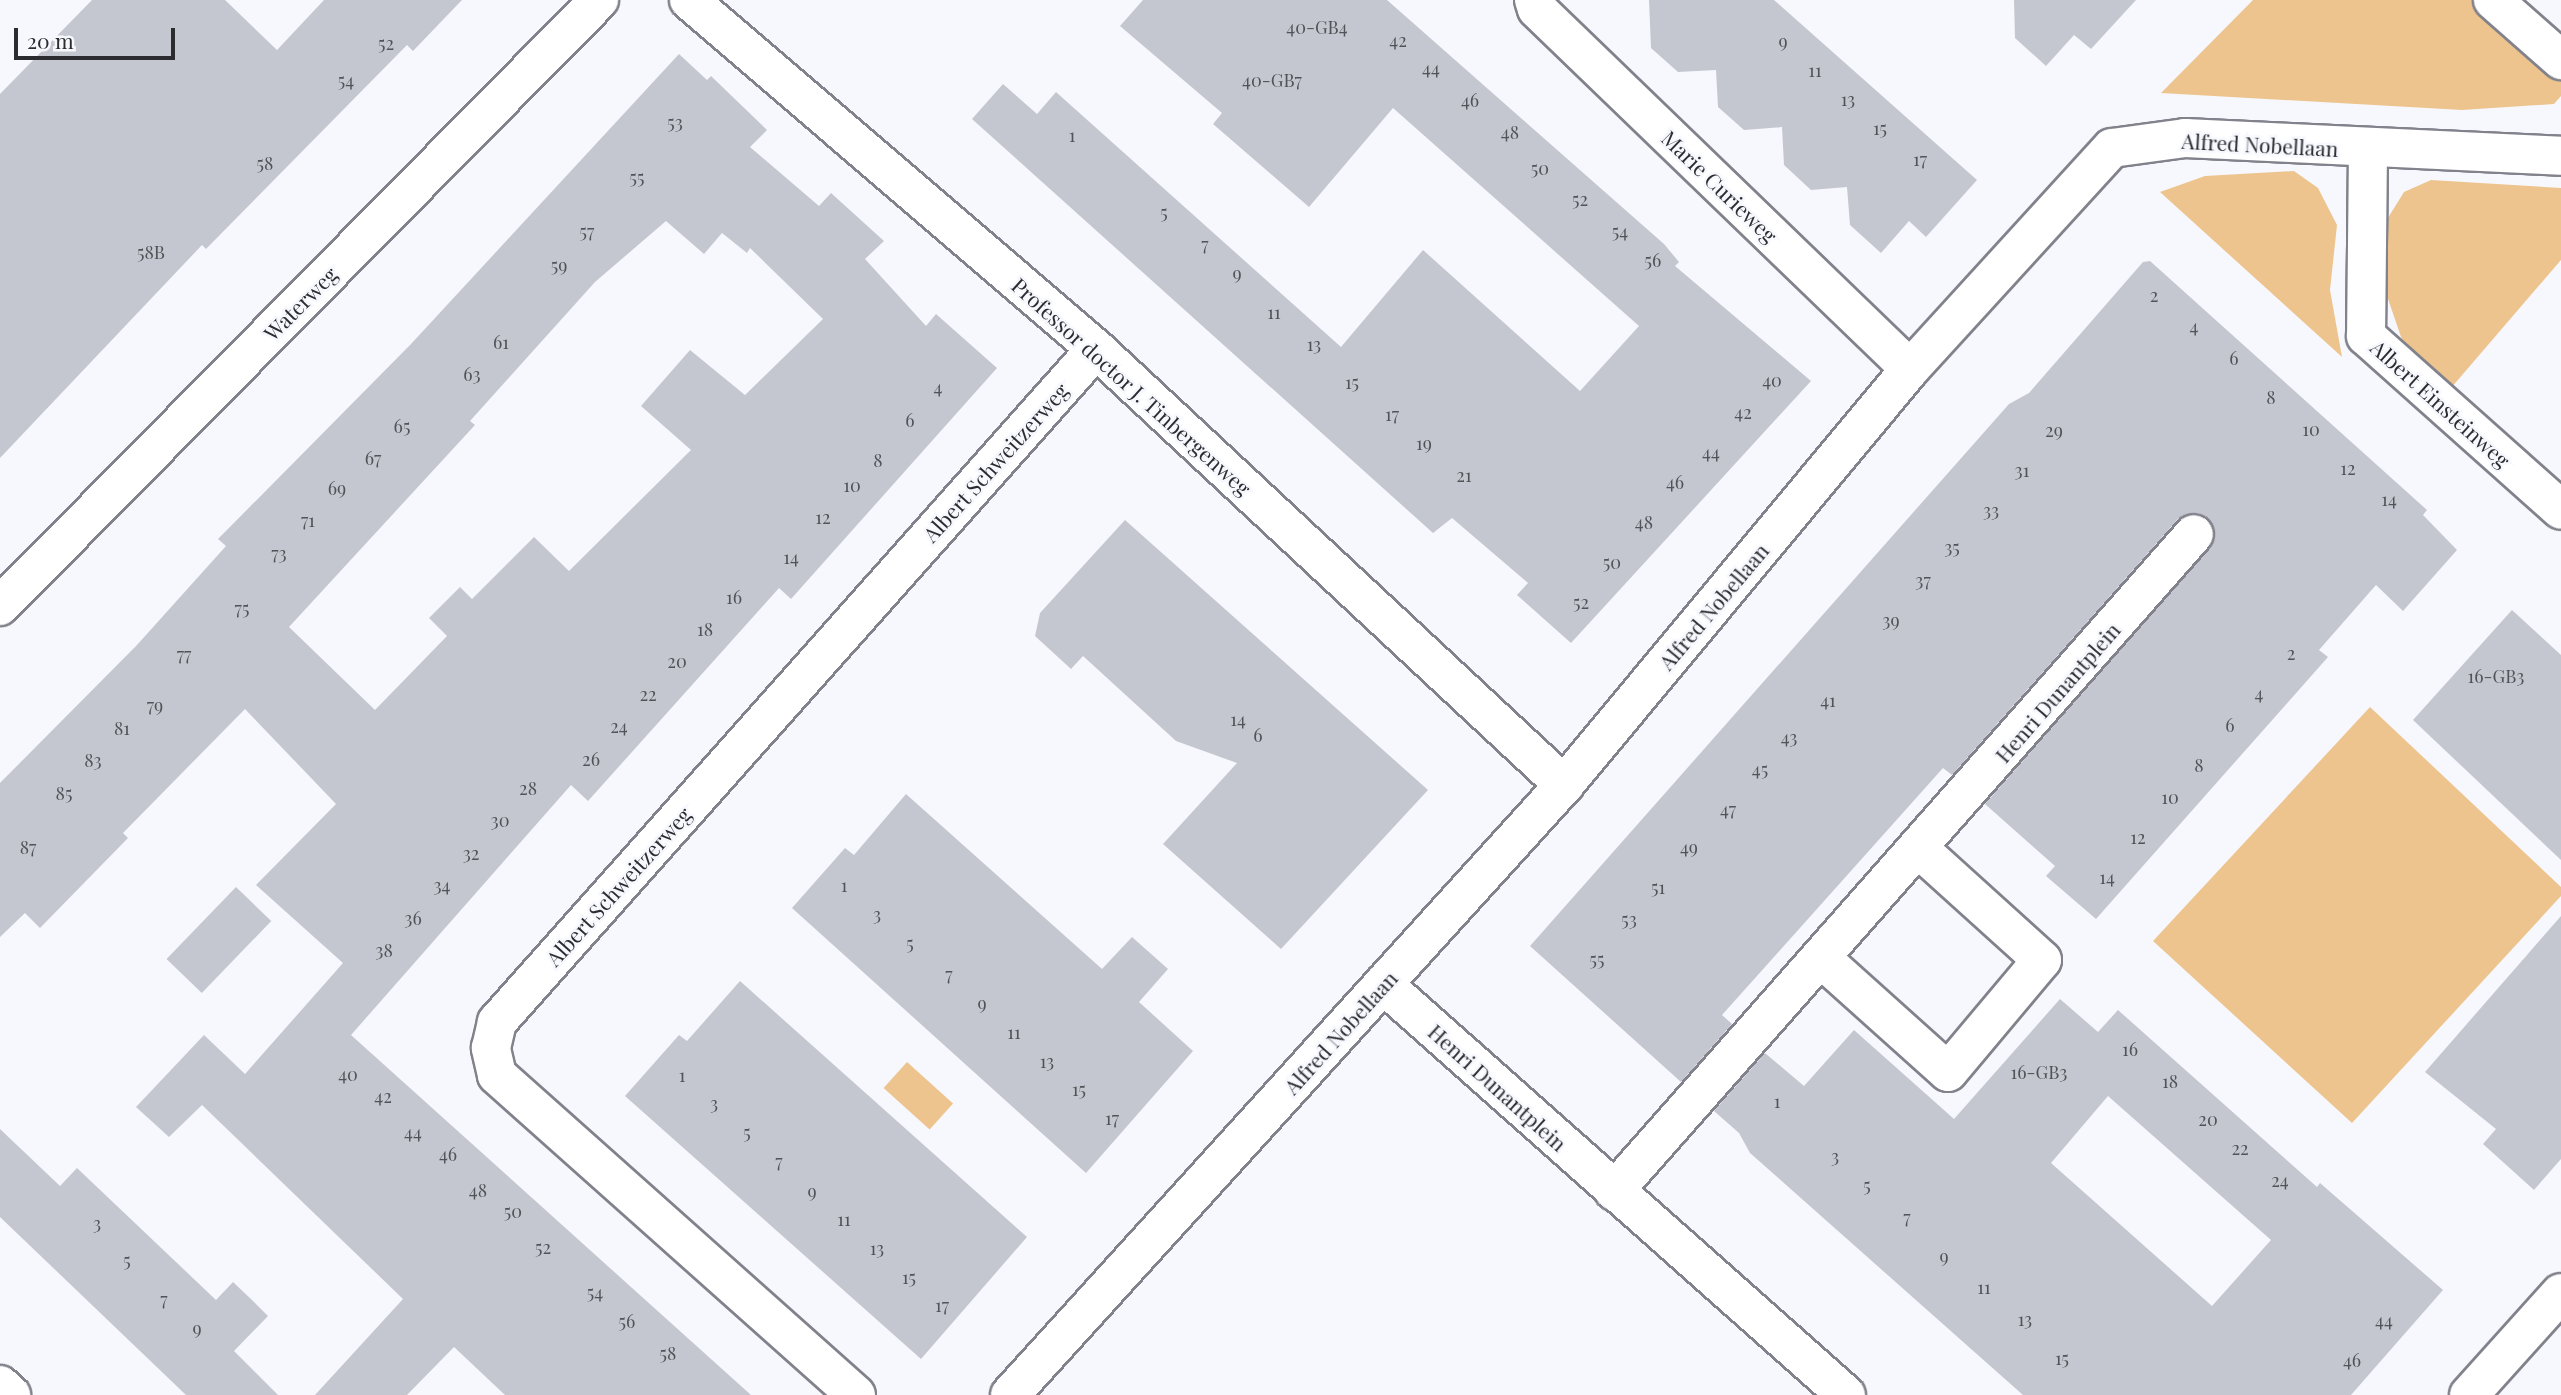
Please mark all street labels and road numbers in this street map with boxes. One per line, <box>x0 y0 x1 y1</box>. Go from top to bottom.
street label: Marie Curieweg <box>1657 125 1783 247</box>
street label: Alfred Nobellaan <box>2181 127 2339 161</box>
street label: Waterweg <box>258 261 342 345</box>
street label: Professor doctor J. Tinbergenweg <box>1007 271 1257 501</box>
street label: Albert Einsteinweg <box>2366 334 2516 472</box>
street label: Albert Schweitzerweg <box>917 377 1073 547</box>
street label: Alfred Nobellaan <box>1653 538 1773 674</box>
street label: Henri Dunantplein <box>1989 617 2125 767</box>
street label: Albert Schweitzerweg <box>540 801 696 971</box>
street label: Alfred Nobellaan <box>1278 965 1402 1099</box>
street label: Henri Dunantplein <box>1424 1018 1572 1156</box>

